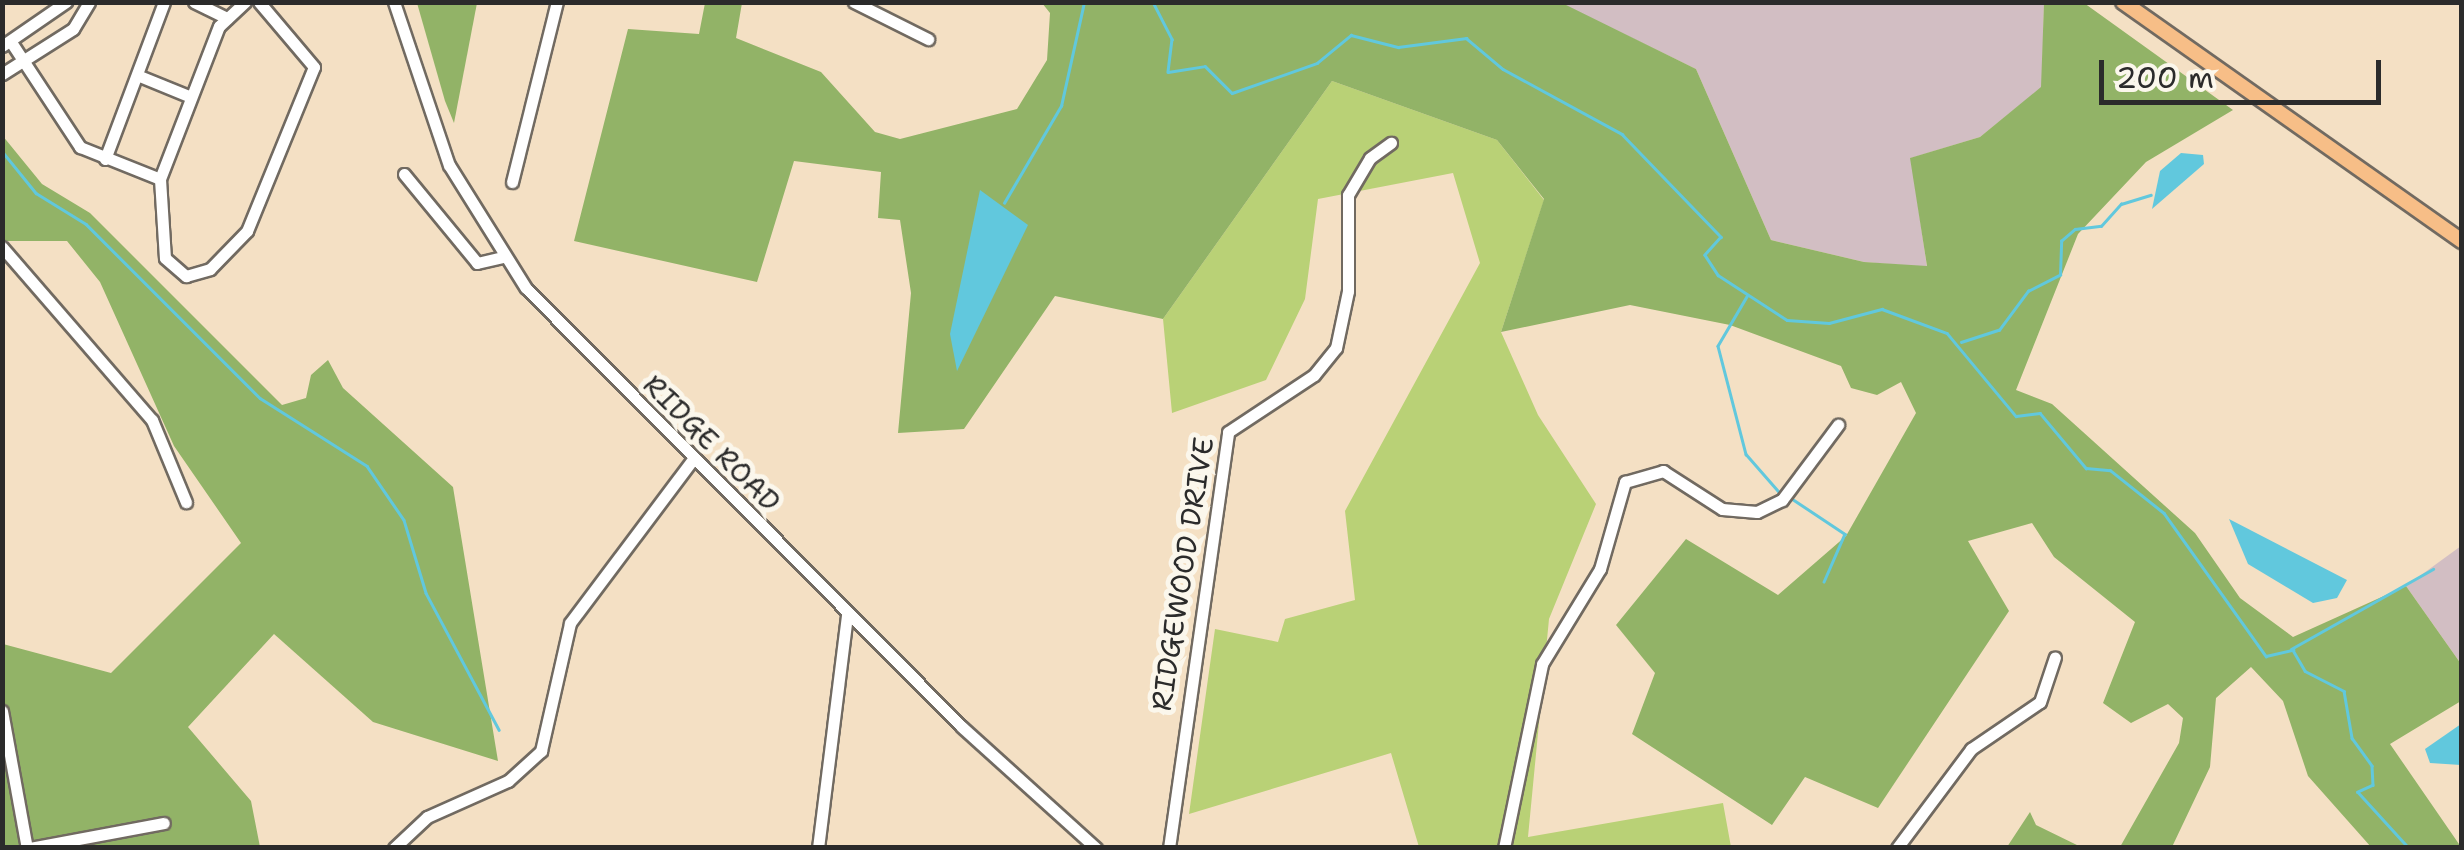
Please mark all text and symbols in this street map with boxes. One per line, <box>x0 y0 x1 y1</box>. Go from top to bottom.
scale bar <box>2104 40 2386 102</box>
text: 200 m <box>2116 57 2214 98</box>
street label: RIDGE ROAD <box>637 368 787 518</box>
street label: RIDGEWOOD DRIVE <box>1144 435 1220 713</box>

